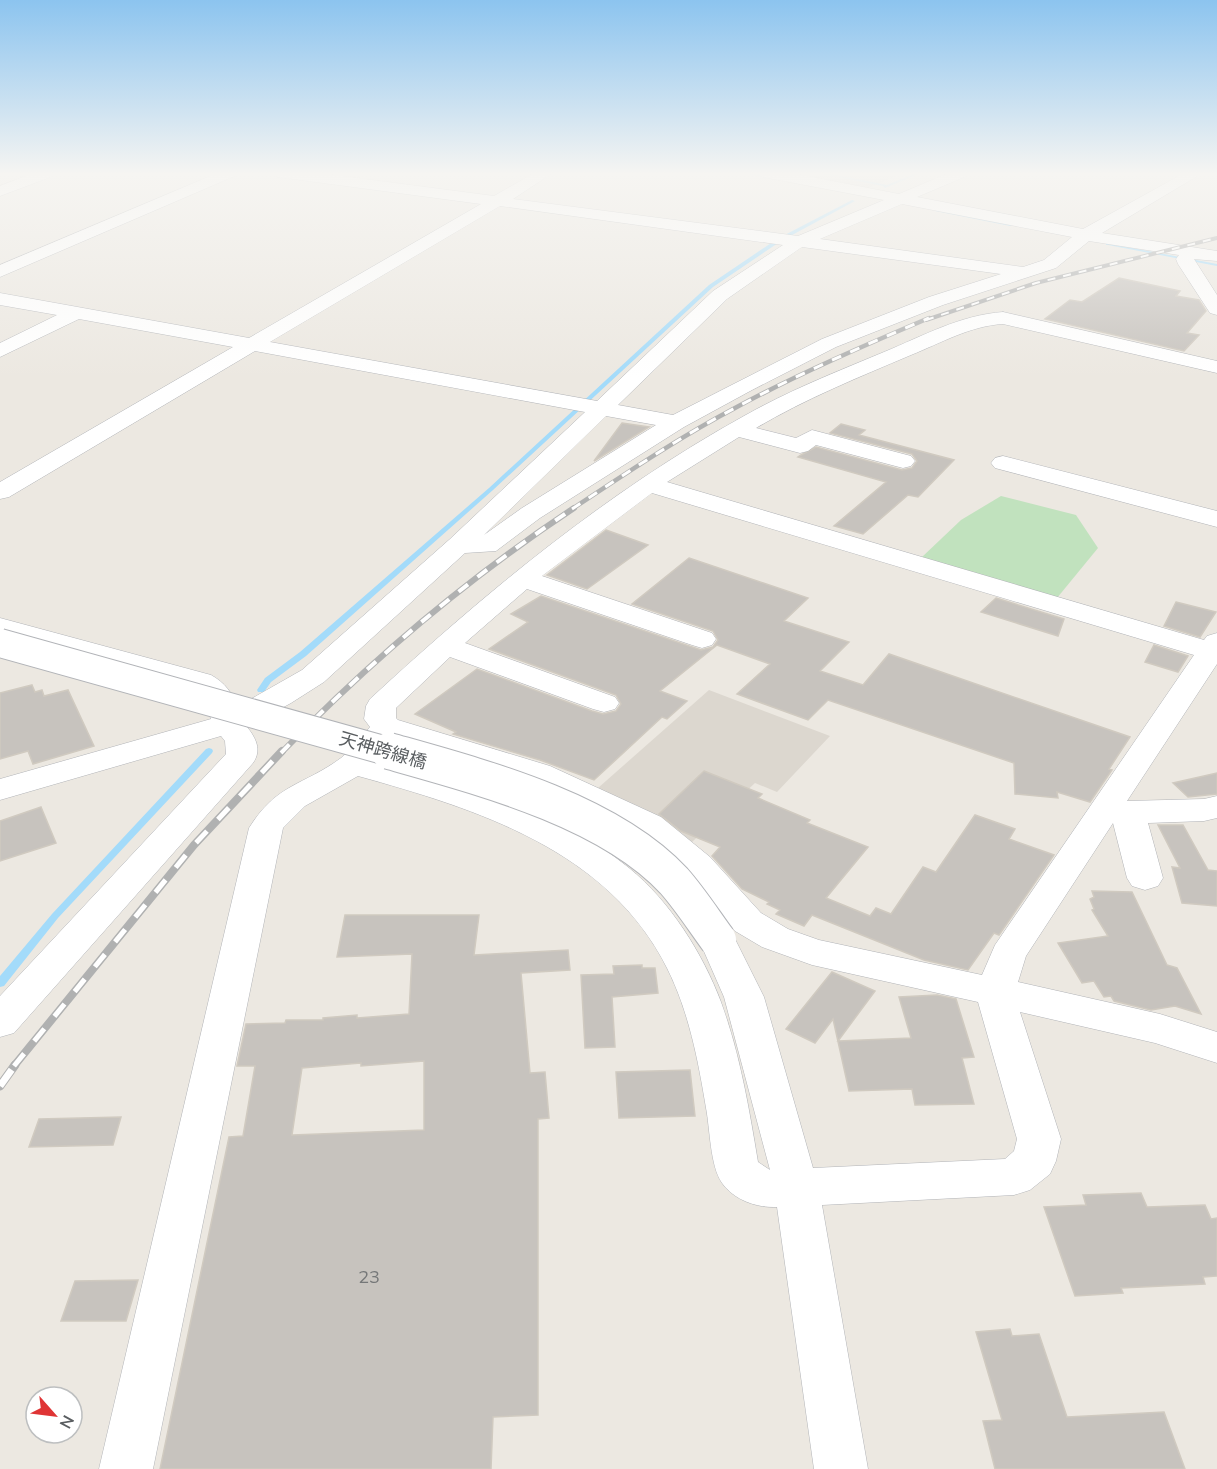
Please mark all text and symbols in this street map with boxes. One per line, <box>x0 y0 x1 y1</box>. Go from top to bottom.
street label: 天神跨線橋 <box>337 727 429 773</box>
house number: 23 <box>358 1265 380 1288</box>
north arrow <box>24 1385 84 1445</box>
text: N <box>56 1412 79 1432</box>

